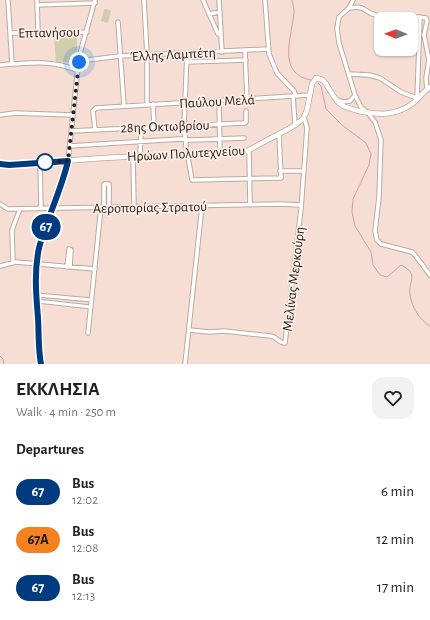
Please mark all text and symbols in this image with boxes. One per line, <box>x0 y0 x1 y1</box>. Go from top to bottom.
north arrow <box>374 12 418 56</box>
map controls <box>374 12 418 56</box>
street label: Επτανήσου <box>18 25 80 41</box>
street label: Έλλης Λαμπέτη <box>130 46 216 64</box>
your location <box>69 52 89 72</box>
street label: Παύλου Μελά <box>179 93 255 111</box>
street label: 28ης Οκτωβρίου <box>120 118 210 136</box>
street label: Ηρώων Πολυτεχνείου <box>127 144 245 164</box>
unlabelled marker <box>36 153 54 171</box>
street label: Αεροπορίας Στρατού <box>93 200 207 216</box>
line badge: 67 <box>28 214 64 240</box>
text: 67 <box>40 220 52 234</box>
street label: Μελίνας Μερκούρη <box>281 226 307 332</box>
button: heart <box>372 377 414 419</box>
text: ΕΚΚΛΗΣΙΑ <box>16 380 100 399</box>
text: Walk · 4 min · 250 m <box>16 406 116 419</box>
text: Departures <box>16 442 84 457</box>
text: Bus <box>72 476 94 491</box>
text: 6 min <box>381 484 414 499</box>
text: 67 <box>32 485 44 499</box>
text: 12:02 <box>72 494 98 507</box>
text: Bus <box>72 524 94 539</box>
text: 12 min <box>376 532 414 547</box>
text: 67Α <box>27 533 49 547</box>
text: 12:08 <box>72 542 98 555</box>
text: Bus <box>72 572 94 587</box>
text: 17 min <box>377 580 414 595</box>
text: 67 <box>32 581 44 595</box>
text: 12:13 <box>72 590 95 603</box>

